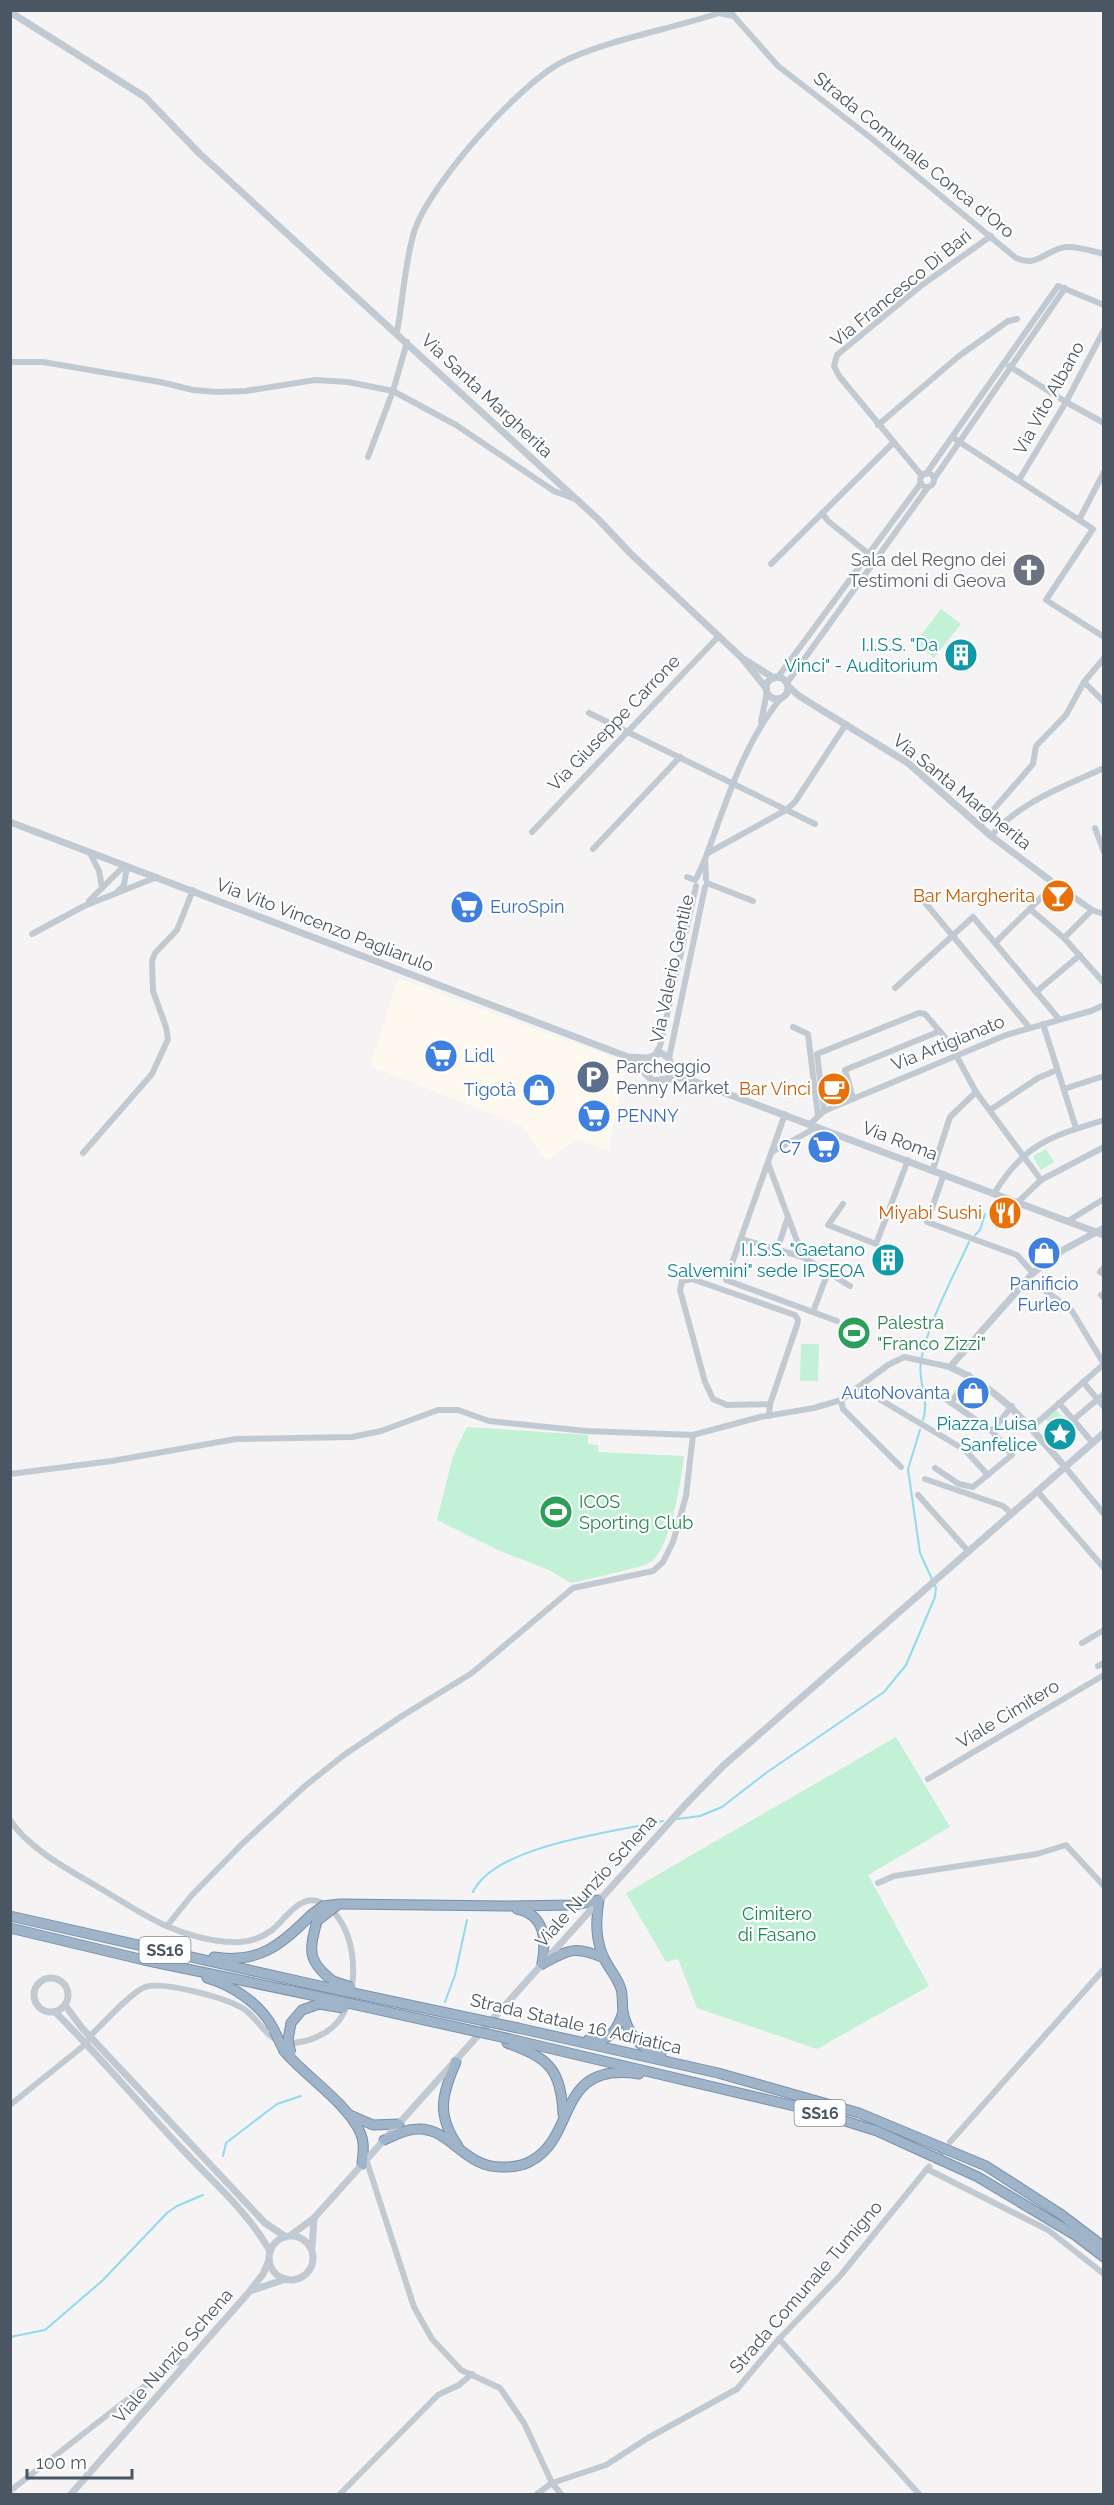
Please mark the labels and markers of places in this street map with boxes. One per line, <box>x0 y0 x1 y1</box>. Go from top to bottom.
place label: Sala del Regno dei Testimoni di Geova <box>849 549 1006 591</box>
church icon: Sala del Regno dei Testimoni di Geova <box>1011 552 1047 588</box>
place label: I.I.S.S. "Da Vinci" - Auditorium <box>785 634 938 676</box>
building icon: I.I.S.S. "Da Vinci" - Auditorium <box>943 637 979 673</box>
bar icon: Bar Margherita <box>1040 878 1076 914</box>
place label: Bar Margherita <box>913 885 1035 906</box>
supermarket icon: EuroSpin <box>449 889 485 925</box>
place label: EuroSpin <box>490 896 565 917</box>
supermarket icon: Lidl <box>423 1038 459 1074</box>
place label: Lidl <box>464 1045 495 1066</box>
place label: Parcheggio Penny Market <box>616 1056 730 1098</box>
parking icon: Parcheggio Penny Market <box>575 1059 611 1095</box>
cafe icon: Bar Vinci <box>816 1071 852 1107</box>
shop icon: Tigotà <box>521 1072 557 1108</box>
place label: Bar Vinci <box>739 1078 811 1099</box>
place label: Tigotà <box>464 1079 516 1100</box>
supermarket icon: PENNY <box>576 1098 612 1134</box>
place label: PENNY <box>617 1105 679 1126</box>
supermarket icon: C7 <box>806 1129 842 1165</box>
place label: C7 <box>779 1136 801 1157</box>
restaurant icon: Miyabi Sushi <box>987 1195 1023 1231</box>
place label: Miyabi Sushi <box>879 1202 982 1223</box>
shop icon: Panificio Furleo <box>1026 1235 1062 1271</box>
place label: I.I.S.S. "Gaetano Salvemini" sede IPSEOA <box>667 1239 865 1281</box>
building icon: I.I.S.S. "Gaetano Salvemini" sede IPSEOA <box>870 1242 906 1278</box>
place label: Panificio Furleo <box>1010 1273 1079 1315</box>
place label: Palestra "Franco Zizzi" <box>877 1312 986 1354</box>
sports icon: Palestra "Franco Zizzi" <box>836 1315 872 1351</box>
shop icon: AutoNovanta <box>955 1375 991 1411</box>
place label: AutoNovanta <box>841 1382 950 1403</box>
place label: Piazza Luisa Sanfelice <box>936 1413 1037 1455</box>
place icon: Piazza Luisa Sanfelice <box>1042 1416 1078 1452</box>
place label: ICOS Sporting Club <box>579 1491 693 1533</box>
sports icon: ICOS Sporting Club <box>538 1494 574 1530</box>

